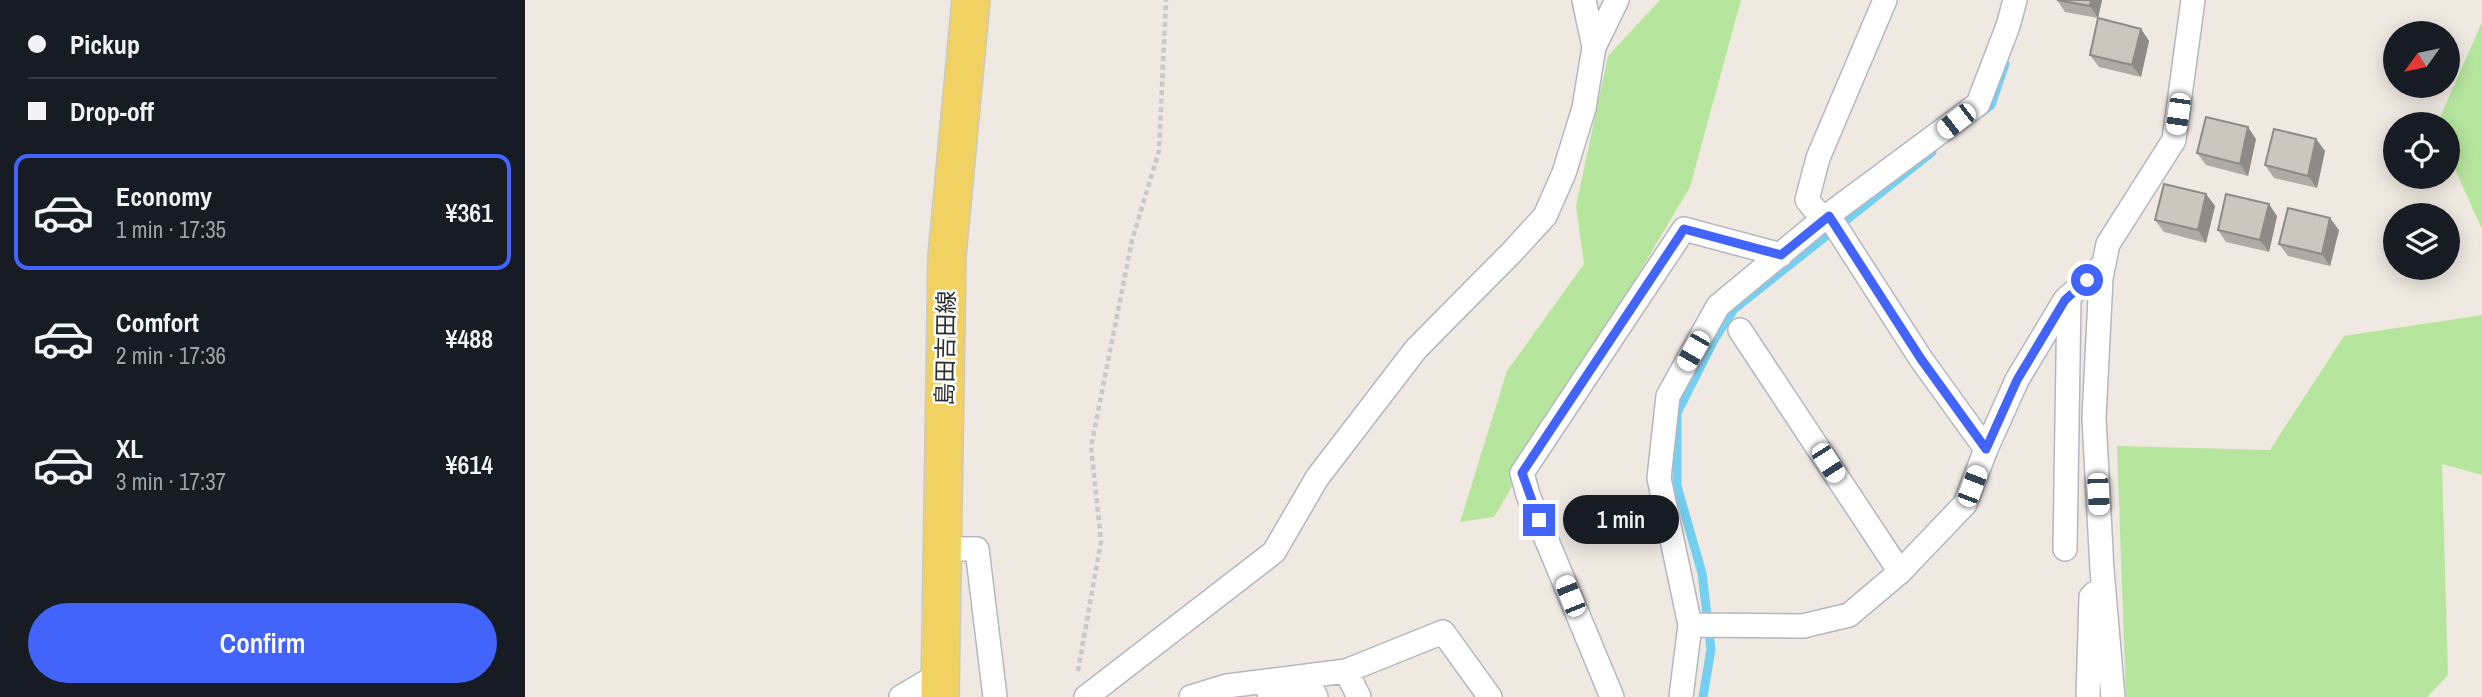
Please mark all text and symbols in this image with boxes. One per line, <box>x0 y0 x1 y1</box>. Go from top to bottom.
north arrow <box>2383 21 2461 98</box>
map controls <box>2383 21 2460 280</box>
text: Pickup <box>70 27 140 62</box>
car <box>2165 92 2192 136</box>
text: Drop-off <box>70 94 154 129</box>
car <box>1933 100 1980 142</box>
button: locate <box>2383 112 2460 189</box>
text: Economy <box>116 179 212 214</box>
icon: car <box>32 181 95 244</box>
text: ¥361 <box>446 195 493 230</box>
button: layers <box>2383 203 2460 280</box>
text: 1 min · 17:35 <box>116 214 226 245</box>
route start <box>2071 264 2103 296</box>
street label: 島田吉田線 <box>928 290 962 406</box>
text: Comfort <box>116 305 199 340</box>
icon: car <box>32 307 95 370</box>
text: ¥488 <box>446 321 493 356</box>
car <box>1674 328 1713 374</box>
text: 2 min · 17:36 <box>116 340 226 371</box>
text: XL <box>116 431 143 466</box>
icon: car <box>32 433 95 496</box>
car <box>1808 440 1849 486</box>
text: ¥614 <box>446 447 493 482</box>
car <box>1955 463 1990 509</box>
text: 3 min · 17:37 <box>116 466 226 497</box>
car <box>2087 472 2110 516</box>
callout: 1 min <box>1563 496 1679 544</box>
route end <box>1523 504 1555 536</box>
text: 1 min <box>1597 504 1645 535</box>
car <box>1553 573 1588 619</box>
button: Confirm <box>28 603 497 683</box>

